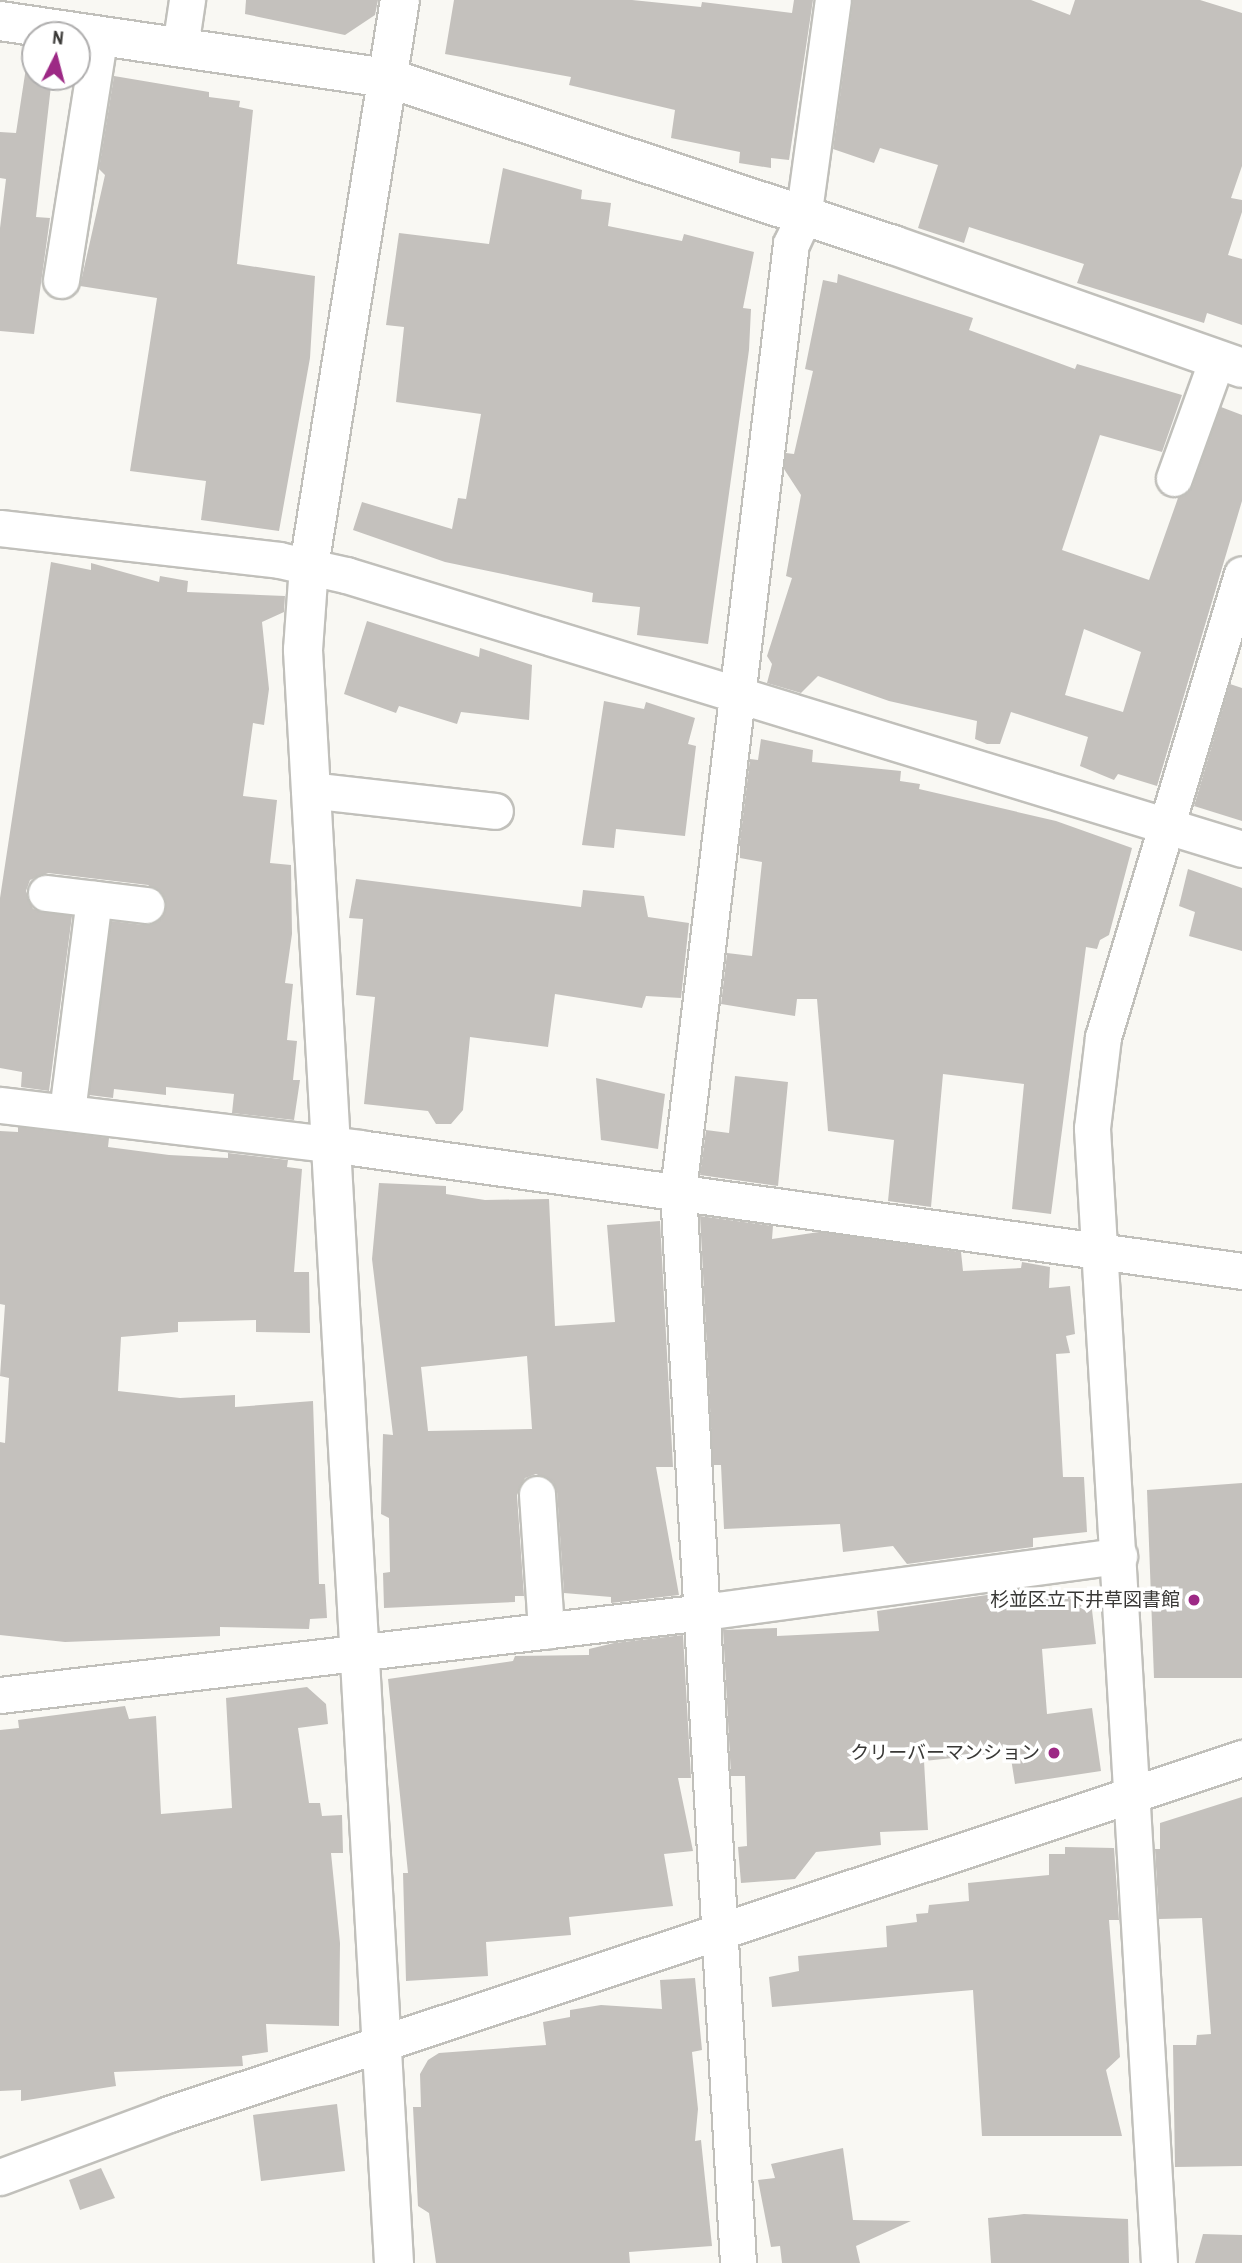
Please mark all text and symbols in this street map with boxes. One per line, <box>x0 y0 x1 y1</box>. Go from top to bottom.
north arrow <box>21 21 91 91</box>
text: N <box>51 24 65 51</box>
place label: 杉並区立下井草図書館 <box>990 1589 1180 1611</box>
marker: 杉並区立下井草図書館 <box>1186 1592 1202 1608</box>
place label: クリーバーマンション <box>850 1742 1040 1764</box>
marker: クリーバーマンション <box>1046 1745 1062 1761</box>

